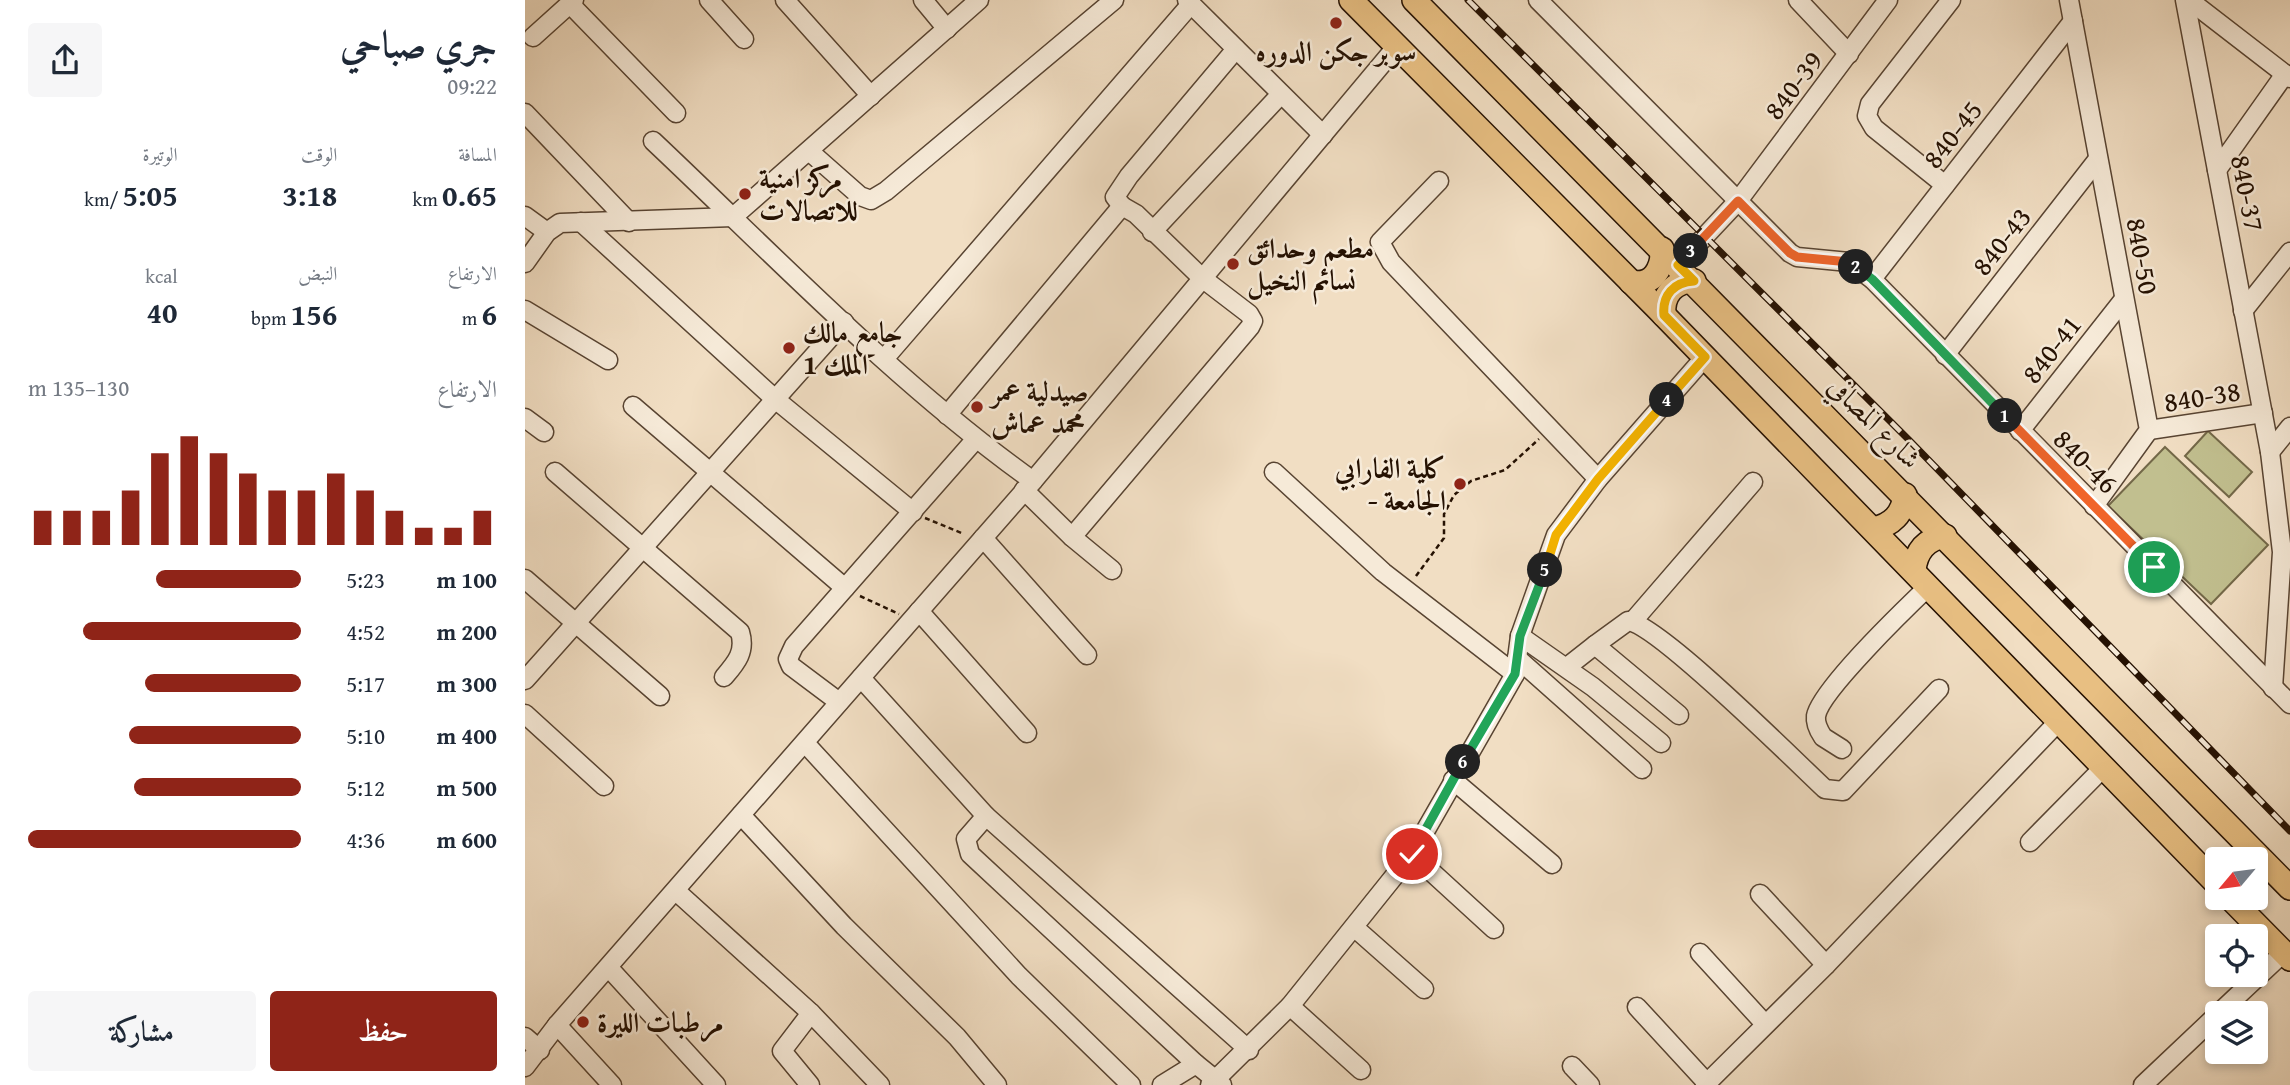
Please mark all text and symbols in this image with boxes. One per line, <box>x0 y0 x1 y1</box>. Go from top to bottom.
text: جري صباحي <box>340 15 497 71</box>
marker: سوبر جكن الدوره <box>1328 15 1344 31</box>
button: share <box>28 23 102 97</box>
place label: سوبر جكن الدوره <box>1256 30 1416 71</box>
street label: 840-39 <box>1753 42 1832 128</box>
text: 09:22 <box>447 69 497 102</box>
street label: 840-45 <box>1912 91 1991 177</box>
text: الوتيرة <box>143 140 178 168</box>
text: الوقت <box>301 140 337 168</box>
text: المسافة <box>458 140 497 168</box>
street label: 840-37 <box>2221 151 2276 235</box>
place label: مركز امنية للاتصالات <box>759 157 858 230</box>
text: 5:05 <box>123 173 178 217</box>
text: 3:18 <box>282 173 337 217</box>
text: 0.65 <box>442 173 497 217</box>
text: /km <box>84 185 123 213</box>
text: km <box>413 185 442 213</box>
marker: مركز امنية للاتصالات <box>737 186 753 202</box>
street label: 840-43 <box>1961 198 2040 284</box>
street label: 840-50 <box>2117 214 2170 297</box>
place label: مطعم وحدائق نسائم النخيل <box>1247 227 1374 305</box>
pin: 3 <box>1673 233 1709 268</box>
text: 3 <box>1686 236 1695 264</box>
pin: 2 <box>1839 250 1873 284</box>
text: 2 <box>1851 252 1860 280</box>
marker: مطعم وحدائق نسائم النخيل <box>1225 256 1241 272</box>
text: النبض <box>298 259 337 287</box>
text: الارتفاع <box>448 259 497 287</box>
text: kcal <box>145 262 178 290</box>
text: 40 <box>147 290 178 334</box>
text: 156 <box>291 292 337 336</box>
text: 6 <box>481 292 497 336</box>
text: bpm <box>251 304 291 332</box>
text: m <box>462 304 481 332</box>
street label: 840-41 <box>2011 306 2090 392</box>
place label: جامع مالك الملك 1 <box>803 311 903 384</box>
marker: جامع مالك الملك 1 <box>781 340 797 356</box>
street label: شارع المصافي <box>1817 366 1931 480</box>
street label: 840-38 <box>2161 369 2243 422</box>
place label: صيدلية عمر محمد عماش <box>988 370 1088 443</box>
text: 130–135 m <box>28 371 129 404</box>
text: الارتفاع <box>437 372 497 405</box>
pin: 4 <box>1649 382 1685 418</box>
text: 4 <box>1662 385 1671 413</box>
pin: 1 <box>1987 398 2023 434</box>
marker: صيدلية عمر محمد عماش <box>969 399 985 415</box>
text: 1 <box>2000 401 2009 429</box>
street label: 840-46 <box>2045 419 2128 502</box>
place label: كلية الفارابي - الجامعة <box>1334 447 1446 520</box>
marker: كلية الفارابي - الجامعة <box>1452 476 1468 492</box>
pin <box>2124 537 2184 597</box>
icon: arrive <box>2135 548 2173 586</box>
pin: 5 <box>1527 552 1563 588</box>
text: 5 <box>1540 555 1549 583</box>
text: 5:23 <box>346 563 385 596</box>
text: 100 m <box>436 563 497 596</box>
text: 4:52 <box>346 615 385 648</box>
text: 200 m <box>436 615 497 648</box>
text: 5:17 <box>346 667 385 700</box>
text: 300 m <box>436 667 497 700</box>
text: 5:10 <box>346 719 385 752</box>
text: 400 m <box>436 719 497 752</box>
pin: 6 <box>1445 744 1481 780</box>
text: 6 <box>1458 747 1467 775</box>
text: 5:12 <box>346 771 385 804</box>
text: 500 m <box>436 771 497 804</box>
text: 4:36 <box>346 823 385 856</box>
text: 600 m <box>436 823 497 856</box>
pin <box>1382 824 1442 884</box>
icon: check <box>1393 835 1431 873</box>
north arrow <box>2205 847 2268 910</box>
map controls <box>2205 847 2268 1064</box>
button: locate <box>2205 924 2268 987</box>
button: مشاركة <box>28 991 256 1071</box>
button: حفظ <box>270 991 497 1071</box>
place label: مرطبات الليرة <box>597 1001 723 1043</box>
button: layers <box>2205 1001 2268 1064</box>
marker: مرطبات الليرة <box>575 1014 591 1030</box>

